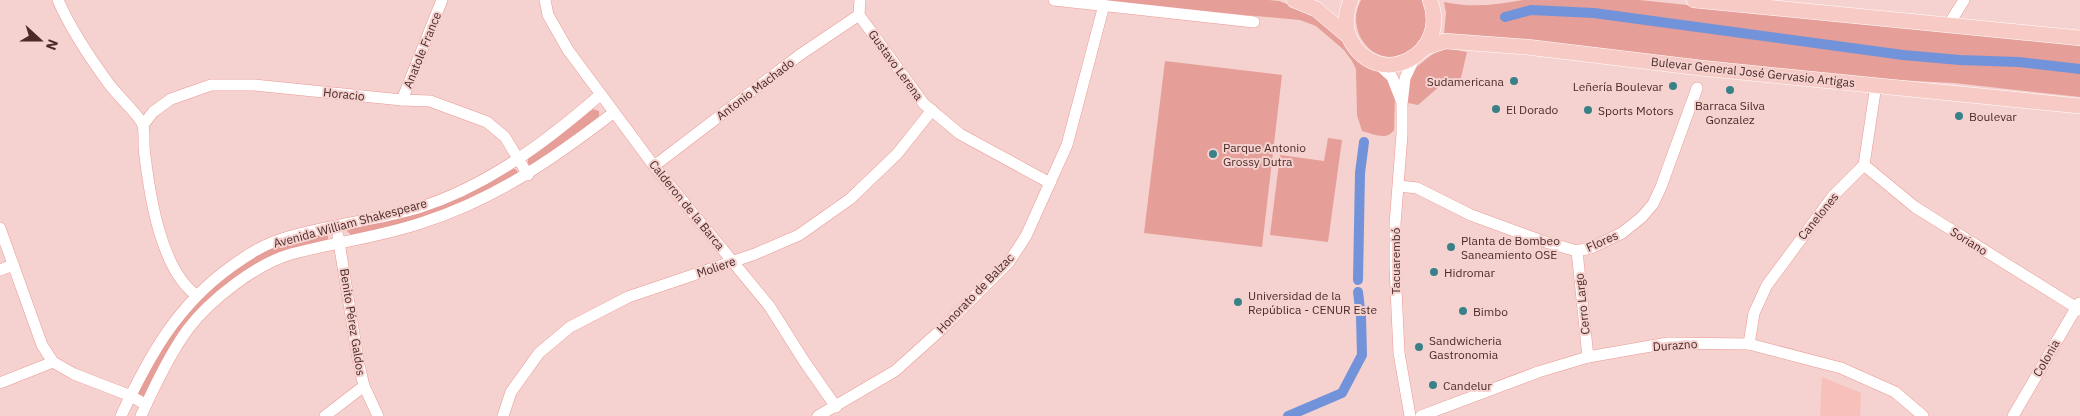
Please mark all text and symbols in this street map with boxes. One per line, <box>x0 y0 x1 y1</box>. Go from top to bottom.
street label: Anatole France <box>400 9 444 90</box>
north arrow <box>15 15 65 65</box>
street label: Gustavo Lerena <box>865 27 927 104</box>
text: N <box>42 37 62 53</box>
street label: Bulevar General José Gervasio Artigas <box>1650 54 1856 90</box>
street label: Antonio Machado <box>713 55 797 123</box>
place label: Sudamericana <box>1427 74 1505 89</box>
marker: Sudamericana <box>1508 75 1520 87</box>
place label: Leñería Boulevar <box>1573 79 1664 94</box>
marker: Leñería Boulevar <box>1667 80 1679 92</box>
street label: Horacio <box>322 84 366 104</box>
marker: Barraca Silva Gonzalez <box>1724 84 1736 96</box>
place label: Barraca Silva Gonzalez <box>1695 98 1766 127</box>
place label: El Dorado <box>1506 102 1559 117</box>
marker: El Dorado <box>1490 103 1502 115</box>
place label: Sports Motors <box>1598 103 1674 118</box>
marker: Sports Motors <box>1582 104 1594 116</box>
place label: Boulevar <box>1969 109 2017 124</box>
marker: Boulevar <box>1953 110 1965 122</box>
place label: Parque Antonio Grossy Dutra <box>1223 140 1306 169</box>
marker: Parque Antonio Grossy Dutra <box>1207 148 1219 160</box>
street label: Calderon de la Barca <box>646 157 728 253</box>
street label: Canelones <box>1794 189 1842 243</box>
street label: Avenida William Shakespeare <box>272 195 429 251</box>
street label: Soriano <box>1948 224 1991 258</box>
street label: Tacuarembó <box>1388 227 1403 294</box>
street label: Flores <box>1584 227 1620 255</box>
place label: Planta de Bombeo Saneamiento OSE <box>1461 233 1560 262</box>
marker: Planta de Bombeo Saneamiento OSE <box>1445 241 1457 253</box>
street label: Honorato de Balzac <box>933 250 1017 336</box>
street label: Moliere <box>695 253 738 281</box>
place label: Hidromar <box>1444 265 1495 280</box>
marker: Hidromar <box>1428 266 1440 278</box>
street label: Benito Pérez Galdos <box>337 267 369 377</box>
street label: Cerro Largo <box>1571 272 1593 336</box>
place label: Universidad de la República - CENUR Este <box>1248 288 1377 317</box>
marker: Universidad de la República - CENUR Este <box>1232 296 1244 308</box>
place label: Bimbo <box>1473 304 1508 319</box>
marker: Bimbo <box>1457 305 1469 317</box>
place label: Sandwicheria Gastronomia <box>1429 333 1502 362</box>
street label: Durazno <box>1652 336 1698 354</box>
street label: Colonia <box>2029 336 2063 379</box>
marker: Sandwicheria Gastronomia <box>1413 341 1425 353</box>
place label: Candelur <box>1443 378 1492 393</box>
marker: Candelur <box>1427 379 1439 391</box>

